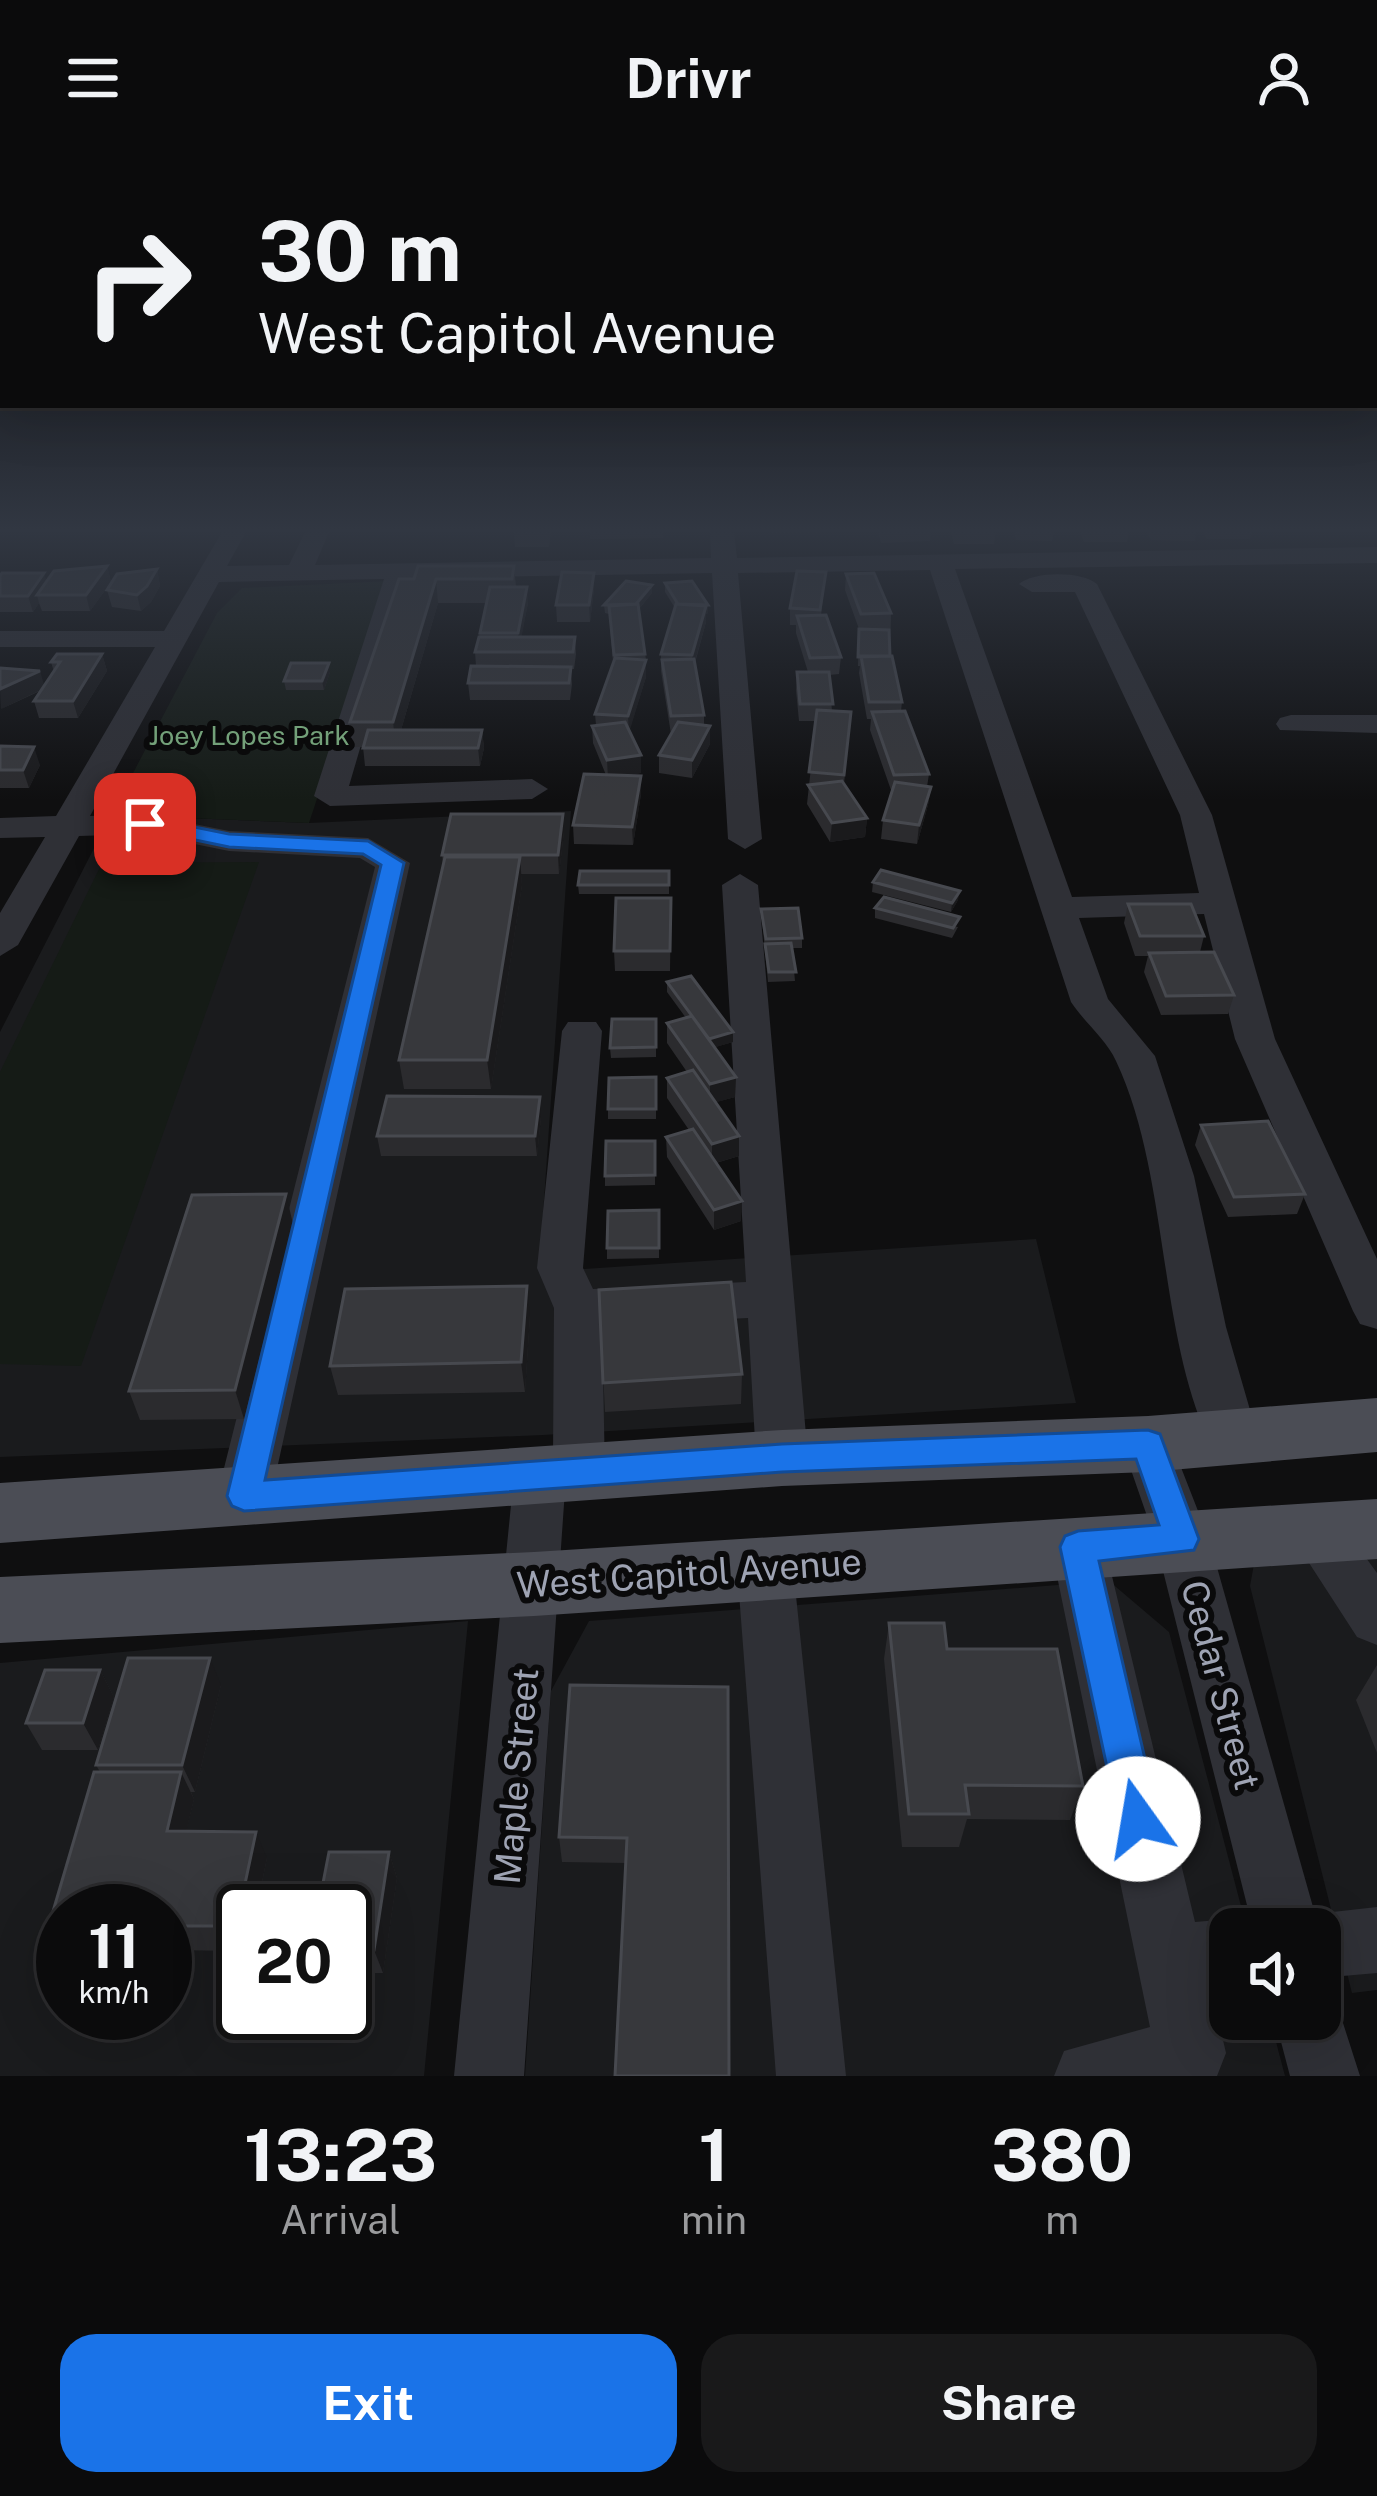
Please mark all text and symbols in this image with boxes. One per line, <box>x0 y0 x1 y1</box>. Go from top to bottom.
icon: menu <box>60 45 126 111</box>
icon: person <box>1251 45 1317 111</box>
text: Drivr <box>626 47 751 110</box>
text: 30 m <box>258 201 462 300</box>
icon: right <box>60 204 216 360</box>
text: West Capitol Avenue <box>258 302 776 365</box>
park label: Joey Lopes Park <box>148 719 350 751</box>
pin <box>94 773 196 875</box>
icon: arrive <box>112 791 178 857</box>
street label: West Capitol Avenue <box>515 1540 863 1606</box>
street label: Cedar Street <box>1173 1576 1269 1794</box>
street label: Maple Street <box>486 1666 546 1886</box>
position arrow <box>1075 1756 1201 1882</box>
speed limit sign: 20 <box>216 1884 372 2040</box>
map controls <box>1209 1908 1341 2040</box>
button: sound <box>1209 1908 1341 2040</box>
text: 11 <box>88 1911 140 1982</box>
text: km/h <box>79 1974 149 2010</box>
text: 13:23 <box>244 2113 437 2197</box>
text: 1 <box>699 2113 729 2197</box>
text: 380 <box>991 2113 1133 2197</box>
text: Arrival <box>280 2197 401 2243</box>
text: min <box>681 2197 747 2243</box>
text: m <box>1045 2197 1079 2243</box>
button: Exit <box>60 2334 677 2472</box>
button: Share <box>701 2334 1317 2472</box>

